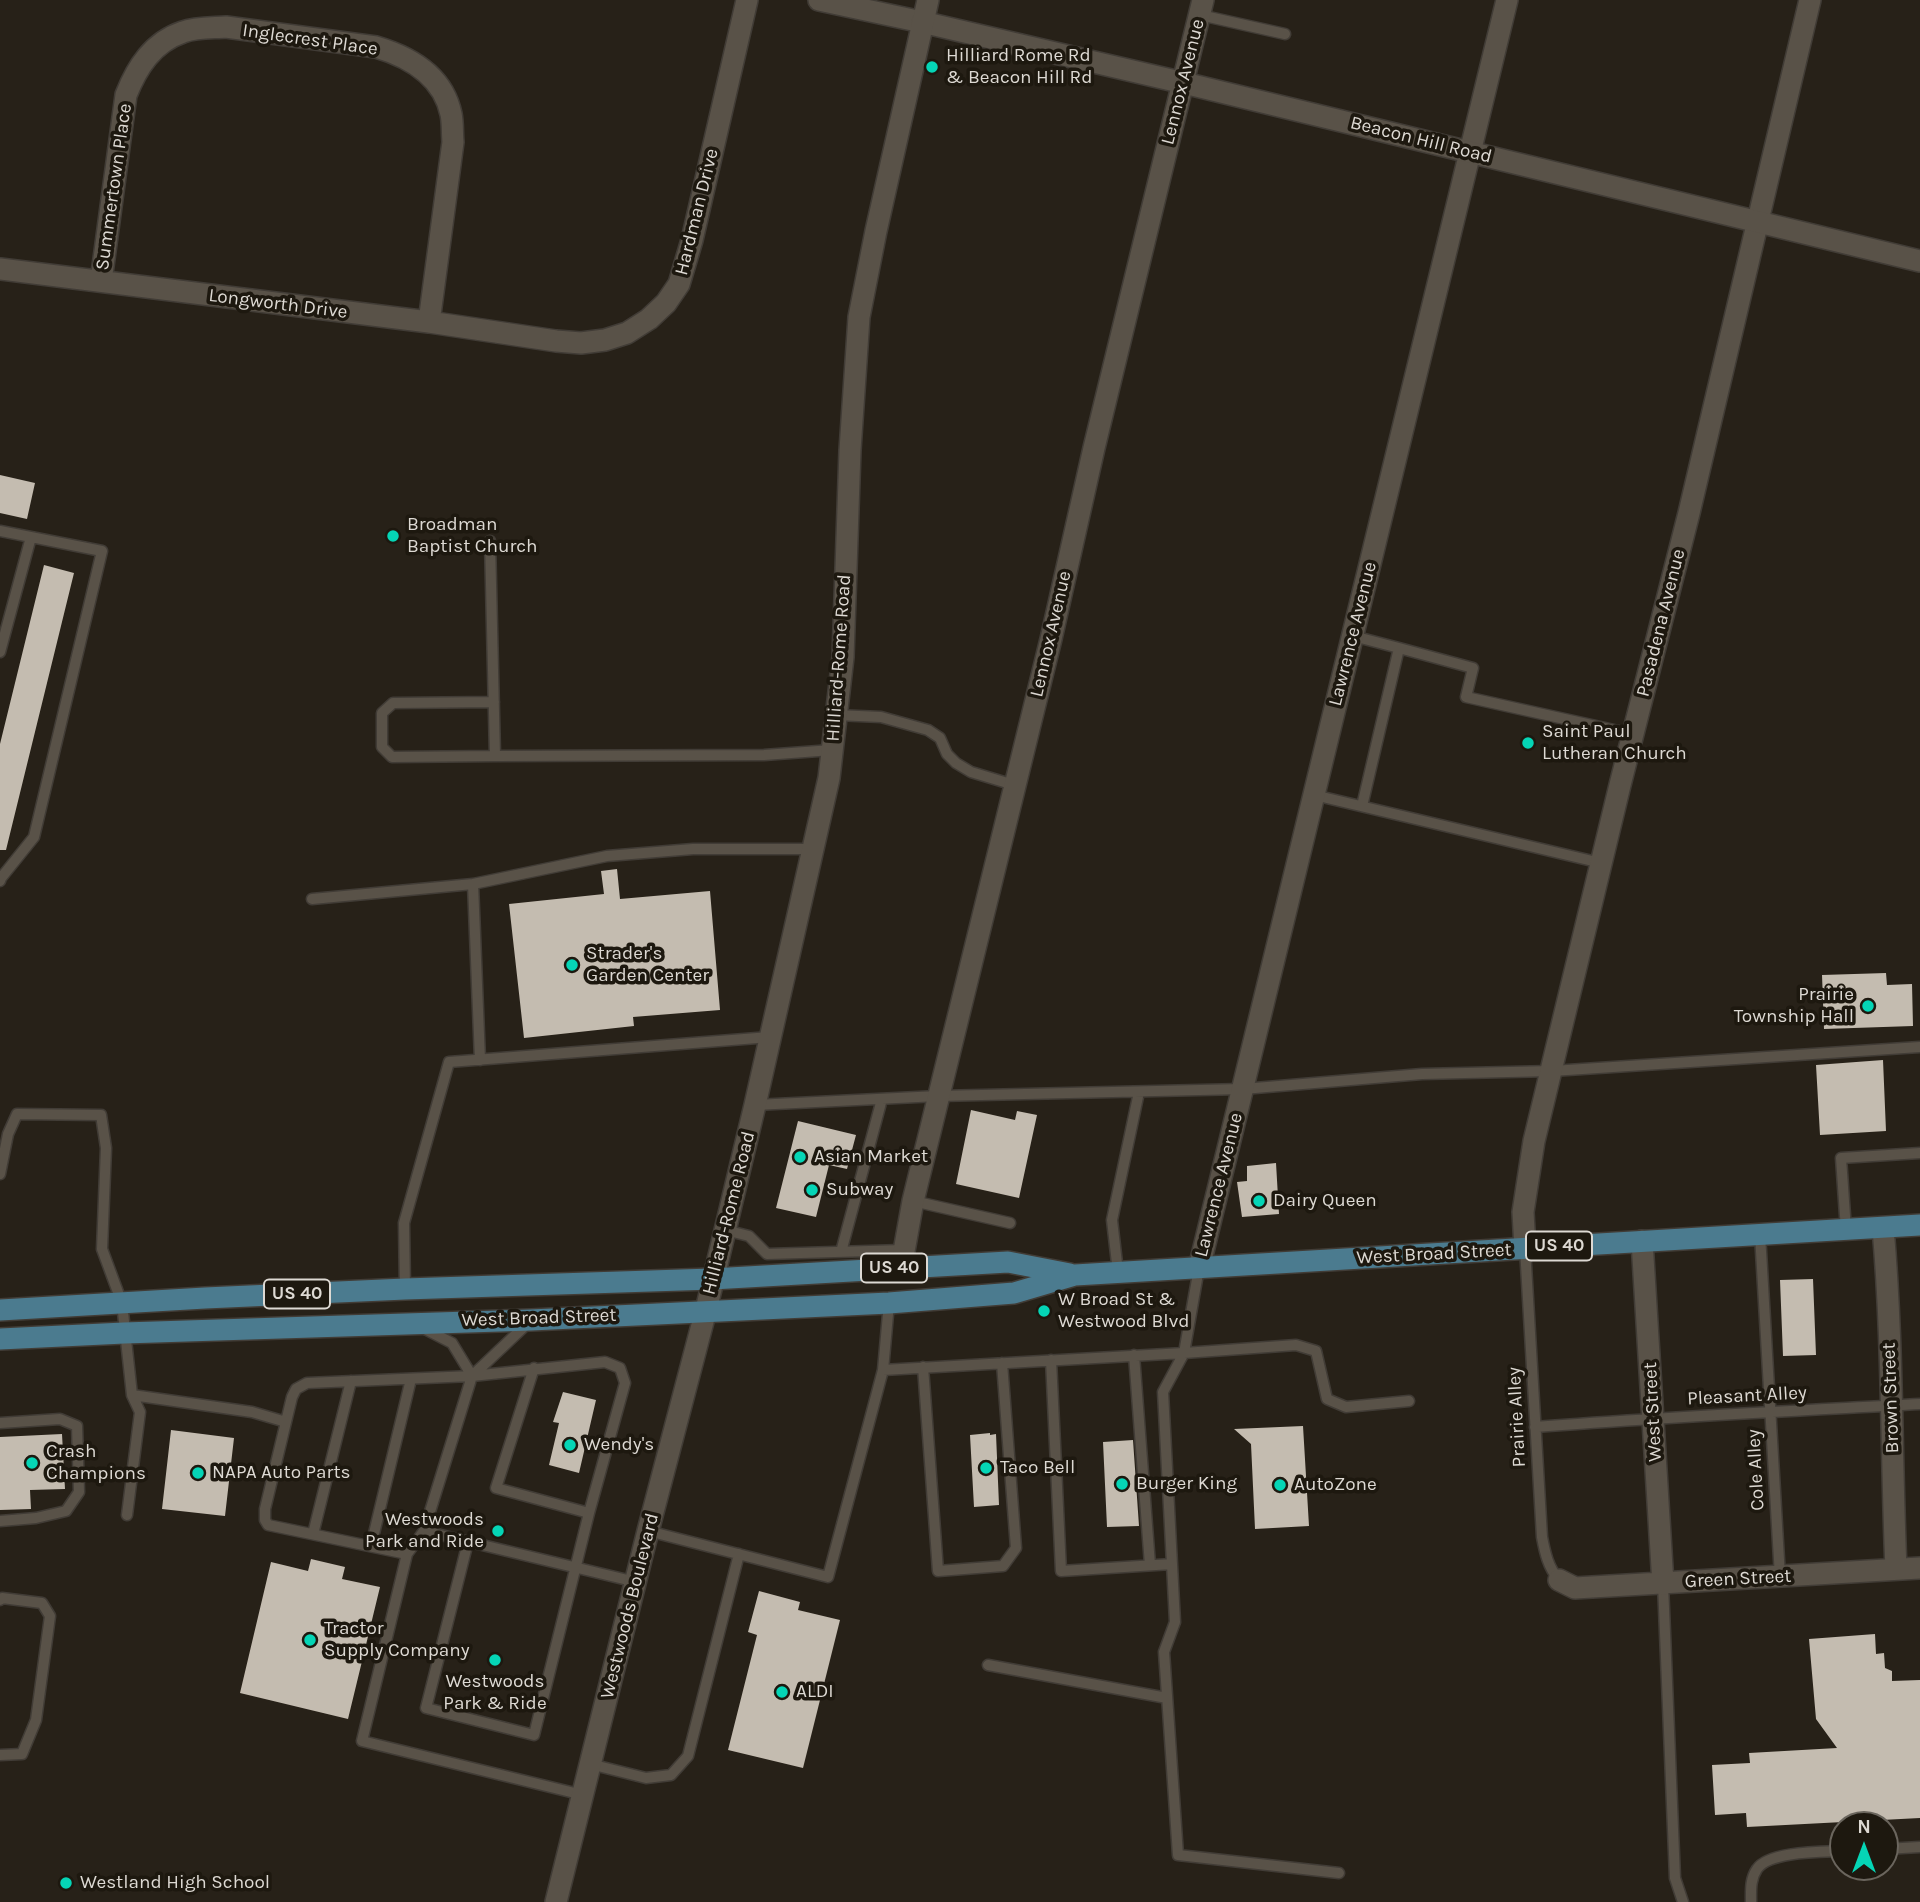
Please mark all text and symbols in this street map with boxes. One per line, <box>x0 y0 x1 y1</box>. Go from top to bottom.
street label: Lennox Avenue <box>1156 17 1210 147</box>
street label: Inglecrest Place <box>241 19 379 61</box>
place label: Hilliard Rome Rd & Beacon Hill Rd <box>946 45 1092 89</box>
marker: Hilliard Rome Rd & Beacon Hill Rd <box>924 59 940 75</box>
street label: Summertown Place <box>91 102 137 272</box>
street label: Beacon Hill Road <box>1348 111 1494 169</box>
street label: Hardman Drive <box>670 146 724 278</box>
street label: Longworth Drive <box>207 284 349 324</box>
place label: Broadman Baptist Church <box>407 514 538 558</box>
marker: Broadman Baptist Church <box>385 528 401 544</box>
street label: Pasadena Avenue <box>1632 547 1690 699</box>
street label: Lawrence Avenue <box>1324 560 1382 708</box>
street label: Lennox Avenue <box>1025 569 1077 699</box>
street label: Hilliard-Rome Road <box>822 574 856 742</box>
place label: Saint Paul Lutheran Church <box>1542 721 1687 765</box>
marker: Saint Paul Lutheran Church <box>1520 735 1536 751</box>
place label: Strader's Garden Center <box>586 943 709 987</box>
marker: Strader's Garden Center <box>564 957 580 973</box>
place label: Prairie Township Hall <box>1734 984 1854 1028</box>
marker: Prairie Township Hall <box>1860 998 1876 1014</box>
street label: Lawrence Avenue <box>1190 1111 1248 1259</box>
street label: Hilliard-Rome Road <box>698 1129 760 1297</box>
place label: Asian Market <box>814 1146 928 1168</box>
marker: Asian Market <box>792 1149 808 1165</box>
place label: Subway <box>826 1179 893 1201</box>
marker: Subway <box>804 1182 820 1198</box>
place label: Dairy Queen <box>1273 1190 1377 1212</box>
marker: Dairy Queen <box>1251 1193 1267 1209</box>
road number: US 40 <box>1526 1232 1592 1260</box>
street label: West Broad Street <box>1356 1239 1512 1269</box>
road number: US 40 <box>861 1254 927 1282</box>
road number: US 40 <box>264 1280 330 1308</box>
place label: W Broad St & Westwood Blvd <box>1058 1289 1189 1333</box>
marker: W Broad St & Westwood Blvd <box>1036 1303 1052 1319</box>
street label: West Broad Street <box>461 1304 617 1332</box>
street label: Brown Street <box>1878 1342 1904 1454</box>
street label: West Street <box>1639 1362 1667 1462</box>
street label: Prairie Alley <box>1503 1366 1531 1468</box>
street label: Pleasant Alley <box>1687 1381 1807 1411</box>
street label: Cole Alley <box>1742 1429 1770 1511</box>
place label: Wendy's <box>584 1434 654 1456</box>
marker: Wendy's <box>562 1437 578 1453</box>
place label: Crash Champions <box>46 1441 146 1485</box>
marker: Crash Champions <box>24 1455 40 1471</box>
place label: Taco Bell <box>1000 1457 1075 1479</box>
marker: Taco Bell <box>978 1460 994 1476</box>
place label: NAPA Auto Parts <box>212 1462 351 1484</box>
marker: NAPA Auto Parts <box>190 1465 206 1481</box>
place label: Burger King <box>1136 1473 1237 1495</box>
place label: AutoZone <box>1294 1474 1377 1496</box>
marker: Burger King <box>1114 1476 1130 1492</box>
marker: AutoZone <box>1272 1477 1288 1493</box>
place label: Westwoods Park and Ride <box>365 1509 484 1553</box>
street label: Westwoods Boulevard <box>596 1511 664 1701</box>
marker: Westwoods Park and Ride <box>490 1523 506 1539</box>
street label: Green Street <box>1684 1565 1792 1593</box>
place label: Tractor Supply Company <box>324 1618 470 1662</box>
marker: Tractor Supply Company <box>302 1632 318 1648</box>
marker: Westwoods Park & Ride <box>487 1652 503 1668</box>
place label: Westwoods Park & Ride <box>443 1671 547 1715</box>
place label: ALDI <box>796 1681 834 1703</box>
marker: ALDI <box>774 1684 790 1700</box>
north arrow <box>1829 1811 1899 1881</box>
text: N <box>1857 1816 1871 1838</box>
place label: Westland High School <box>80 1872 270 1894</box>
marker: Westland High School <box>58 1875 74 1891</box>

